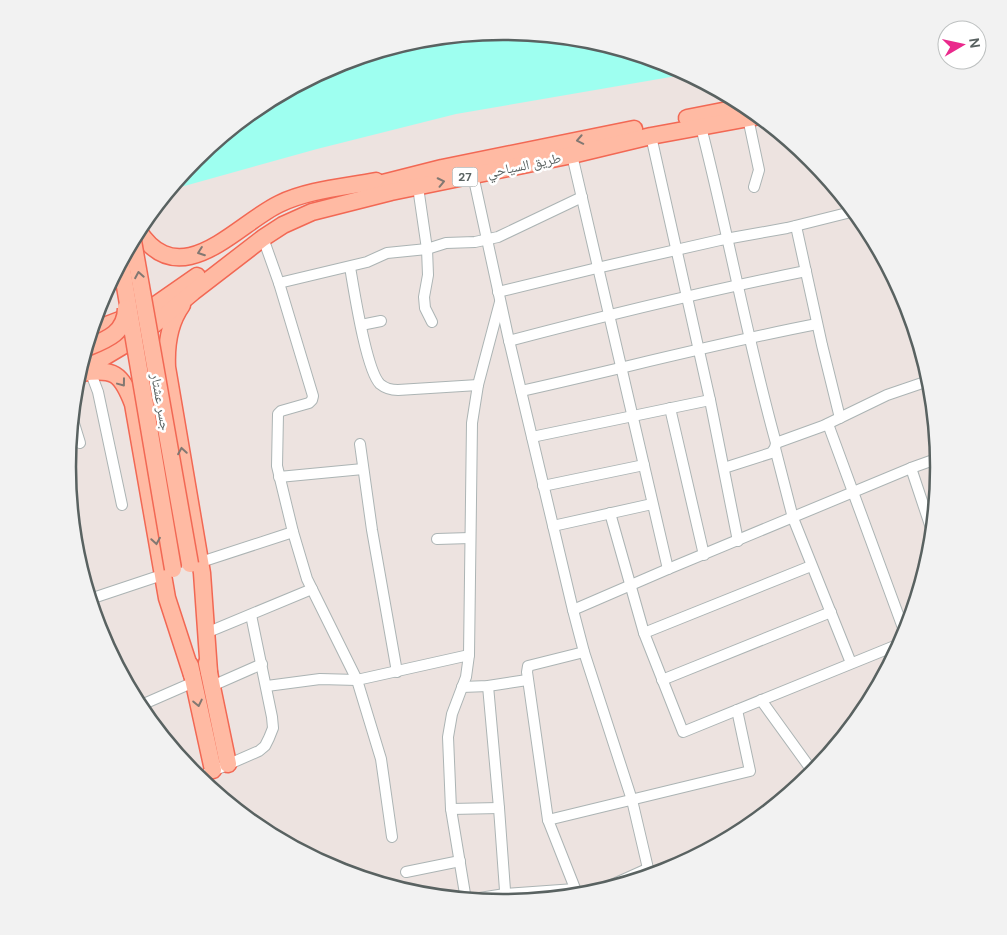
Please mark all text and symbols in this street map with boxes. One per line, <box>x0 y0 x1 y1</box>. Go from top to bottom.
north arrow <box>937 20 987 70</box>
text: N <box>965 37 985 49</box>
one-way arrow <box>575 134 584 145</box>
street label: طريق السياحي <box>485 148 563 184</box>
road number: 27 <box>452 168 478 186</box>
one-way arrow <box>436 177 445 188</box>
one-way arrow <box>197 246 206 256</box>
one-way arrow <box>134 270 144 279</box>
street label: جسر عشتار <box>147 371 175 432</box>
one-way arrow <box>117 378 126 387</box>
one-way arrow <box>177 446 187 455</box>
one-way arrow <box>151 537 161 546</box>
one-way arrow <box>193 699 203 708</box>

